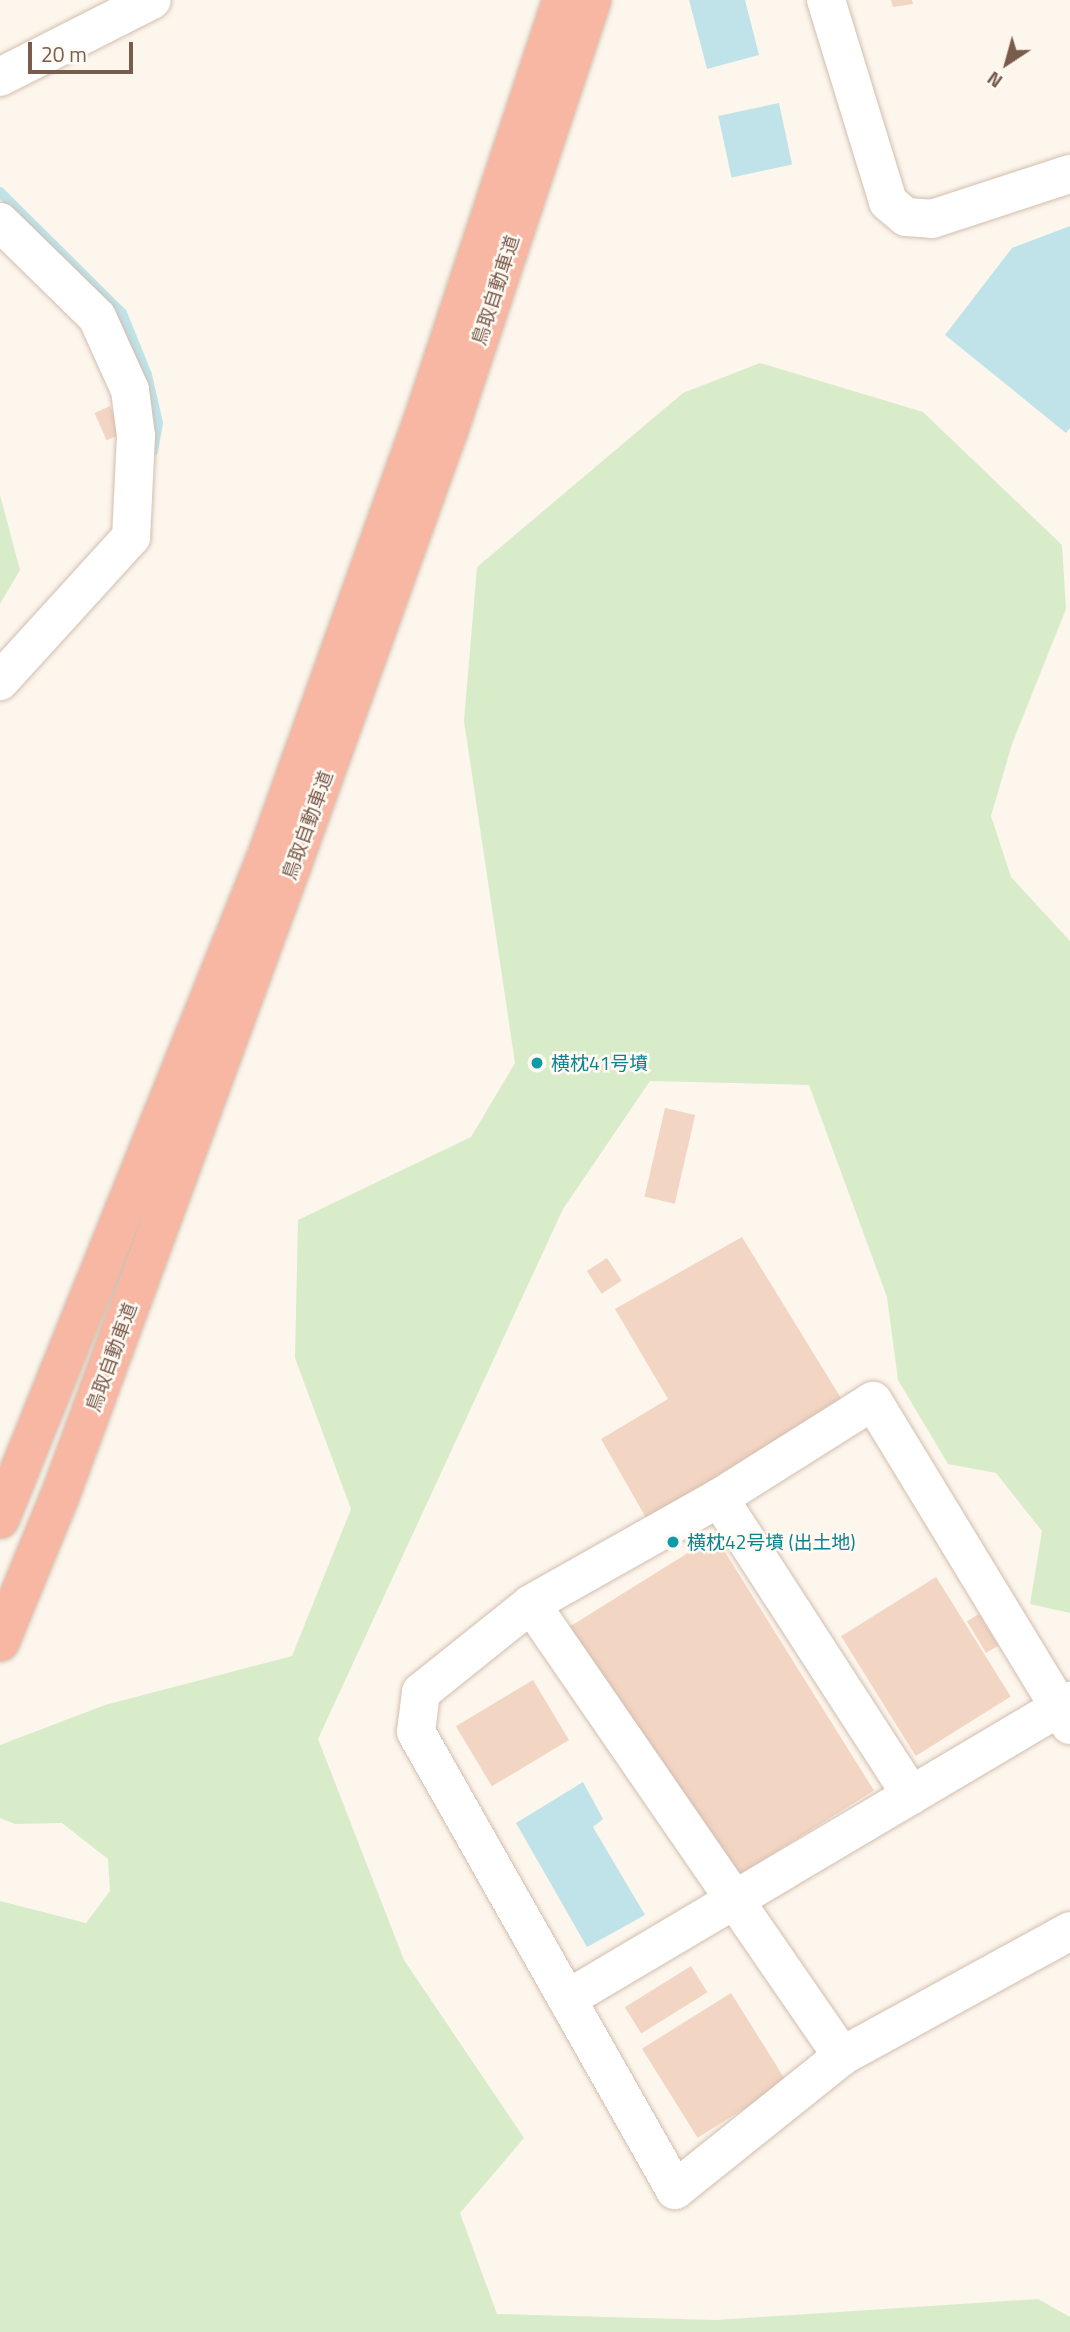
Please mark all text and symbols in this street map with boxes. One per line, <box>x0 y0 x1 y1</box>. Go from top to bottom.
scale bar <box>32 28 136 72</box>
north arrow <box>972 28 1042 98</box>
text: 20 m <box>41 38 87 70</box>
text: N <box>981 65 1008 96</box>
street label: 鳥取自動車道 <box>467 232 523 348</box>
street label: 鳥取自動車道 <box>277 768 337 882</box>
place label: 横枕41号墳 <box>551 1052 648 1074</box>
marker: 横枕41号墳 <box>529 1055 545 1071</box>
street label: 鳥取自動車道 <box>81 1300 141 1414</box>
place label: 横枕42号墳 (出土地) <box>687 1531 855 1553</box>
marker: 横枕42号墳 (出土地) <box>665 1534 681 1550</box>

